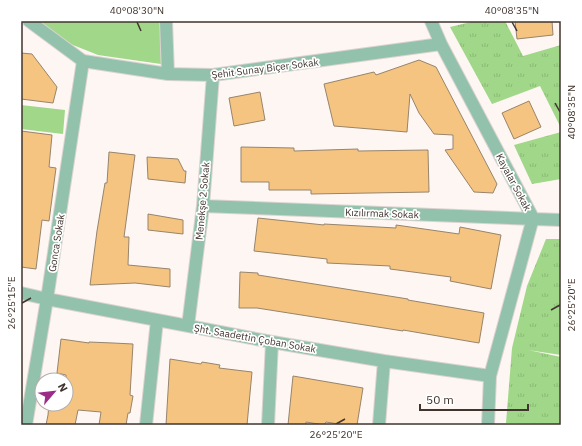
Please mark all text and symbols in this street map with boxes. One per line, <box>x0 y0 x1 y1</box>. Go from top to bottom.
text: 40°08'30"N <box>110 4 164 17</box>
text: 40°08'35"N <box>485 4 539 17</box>
street label: Şehit Sunay Biçer Sokak <box>211 55 320 82</box>
text: 40°08'35"N <box>565 85 578 139</box>
street label: Kayalar Sokak <box>493 151 534 214</box>
street label: Menekşe 2 Sokak <box>193 161 212 241</box>
street label: Kızılırmak Sokak <box>345 206 420 221</box>
street label: Gonca Sokak <box>46 213 68 273</box>
text: 26°25'15"E <box>5 276 18 330</box>
text: 26°25'20"E <box>565 278 578 332</box>
street label: Şht. Saadettin Çoban Sokak <box>193 321 318 356</box>
north arrow <box>34 372 74 412</box>
text: N <box>55 381 71 394</box>
scale bar <box>420 386 528 412</box>
text: 50 m <box>426 392 454 407</box>
text: 26°25'20"E <box>309 428 363 441</box>

